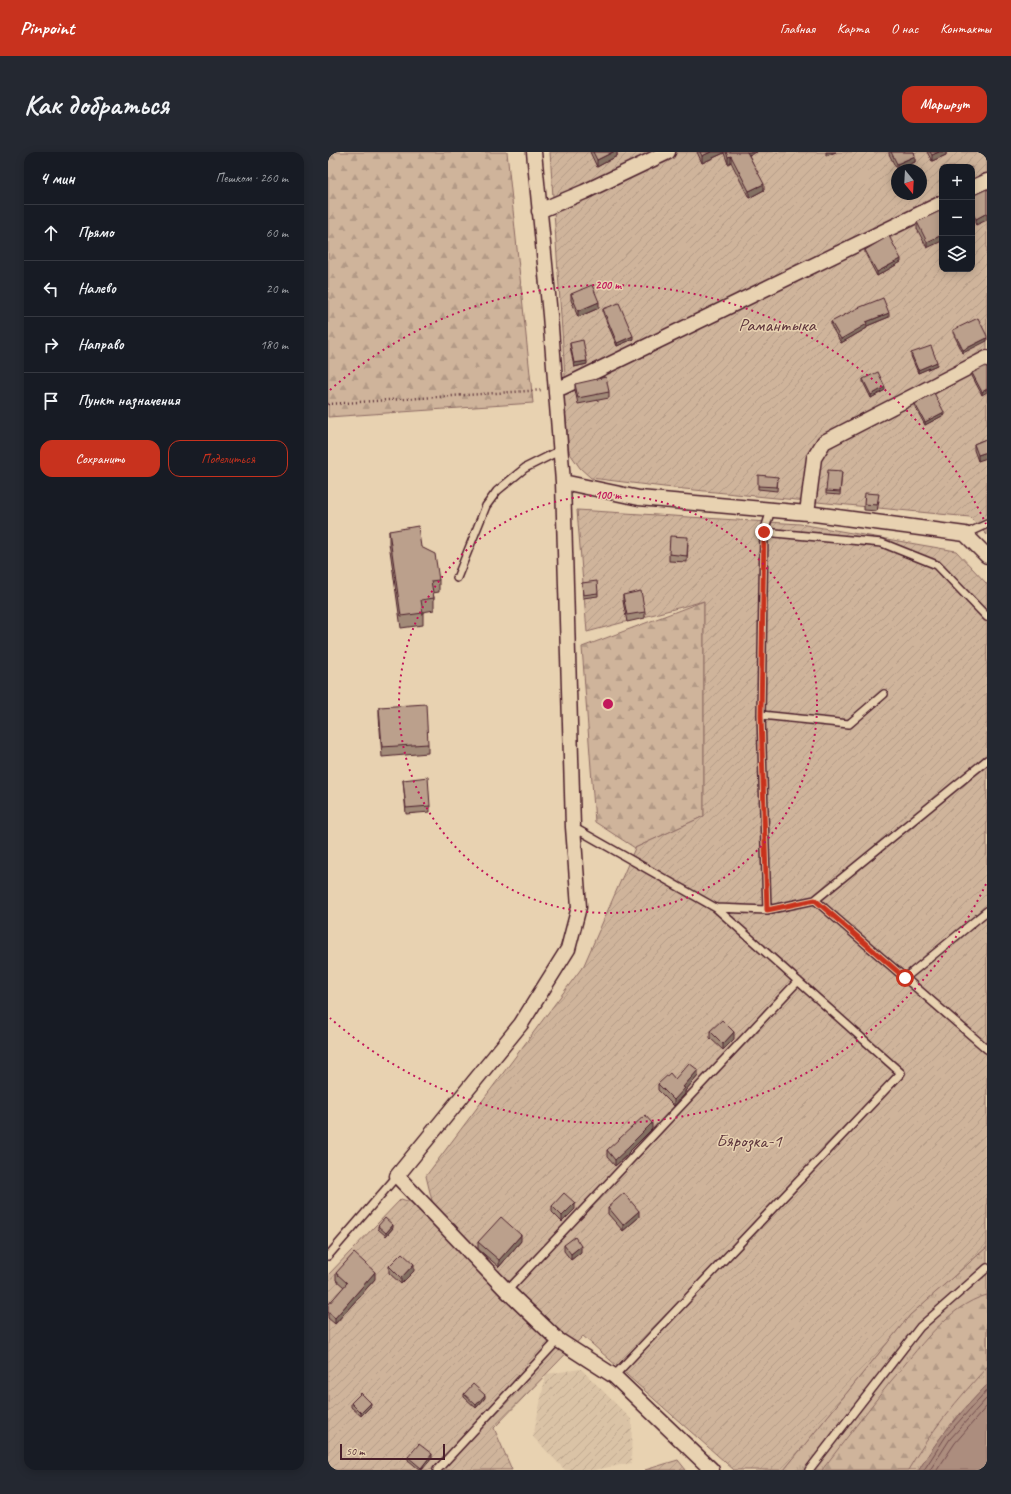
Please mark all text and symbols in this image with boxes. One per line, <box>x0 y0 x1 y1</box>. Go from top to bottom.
text: Pinpoint <box>20 16 74 40</box>
text: Главная <box>780 20 815 37</box>
text: Карта <box>837 20 869 37</box>
text: О нас <box>891 20 918 37</box>
text: Контакты <box>940 20 991 37</box>
button: Маршрут <box>902 86 987 123</box>
text: Как добраться <box>24 87 169 122</box>
north arrow <box>891 164 927 200</box>
map controls <box>939 164 975 272</box>
button: + <box>939 164 975 200</box>
text: 4 мин <box>40 168 75 189</box>
text: Пешком · 260 m <box>215 170 288 186</box>
button: − <box>939 200 975 236</box>
icon: ahead <box>40 222 62 244</box>
text: Прямо <box>78 223 114 242</box>
text: 60 m <box>266 225 288 241</box>
button: layers <box>939 236 975 272</box>
text: 200 m <box>595 277 622 293</box>
icon: left <box>40 278 62 300</box>
text: Налево <box>78 279 116 298</box>
text: 20 m <box>266 281 288 297</box>
park label: Рамантыка <box>738 313 817 337</box>
icon: right <box>40 334 62 356</box>
text: Направо <box>78 335 124 354</box>
text: 180 m <box>260 337 288 353</box>
icon: arrive <box>40 390 62 412</box>
text: Пункт назначения <box>78 391 180 410</box>
button: Сохранить <box>40 440 160 477</box>
button: Поделиться <box>168 440 288 477</box>
text: 100 m <box>595 487 622 503</box>
route end <box>755 523 773 541</box>
centre of rings <box>601 697 615 711</box>
route start <box>896 969 914 987</box>
park label: Бярозка-1 <box>716 1129 783 1153</box>
scale bar <box>340 1442 445 1461</box>
text: 50 m <box>346 1444 365 1458</box>

